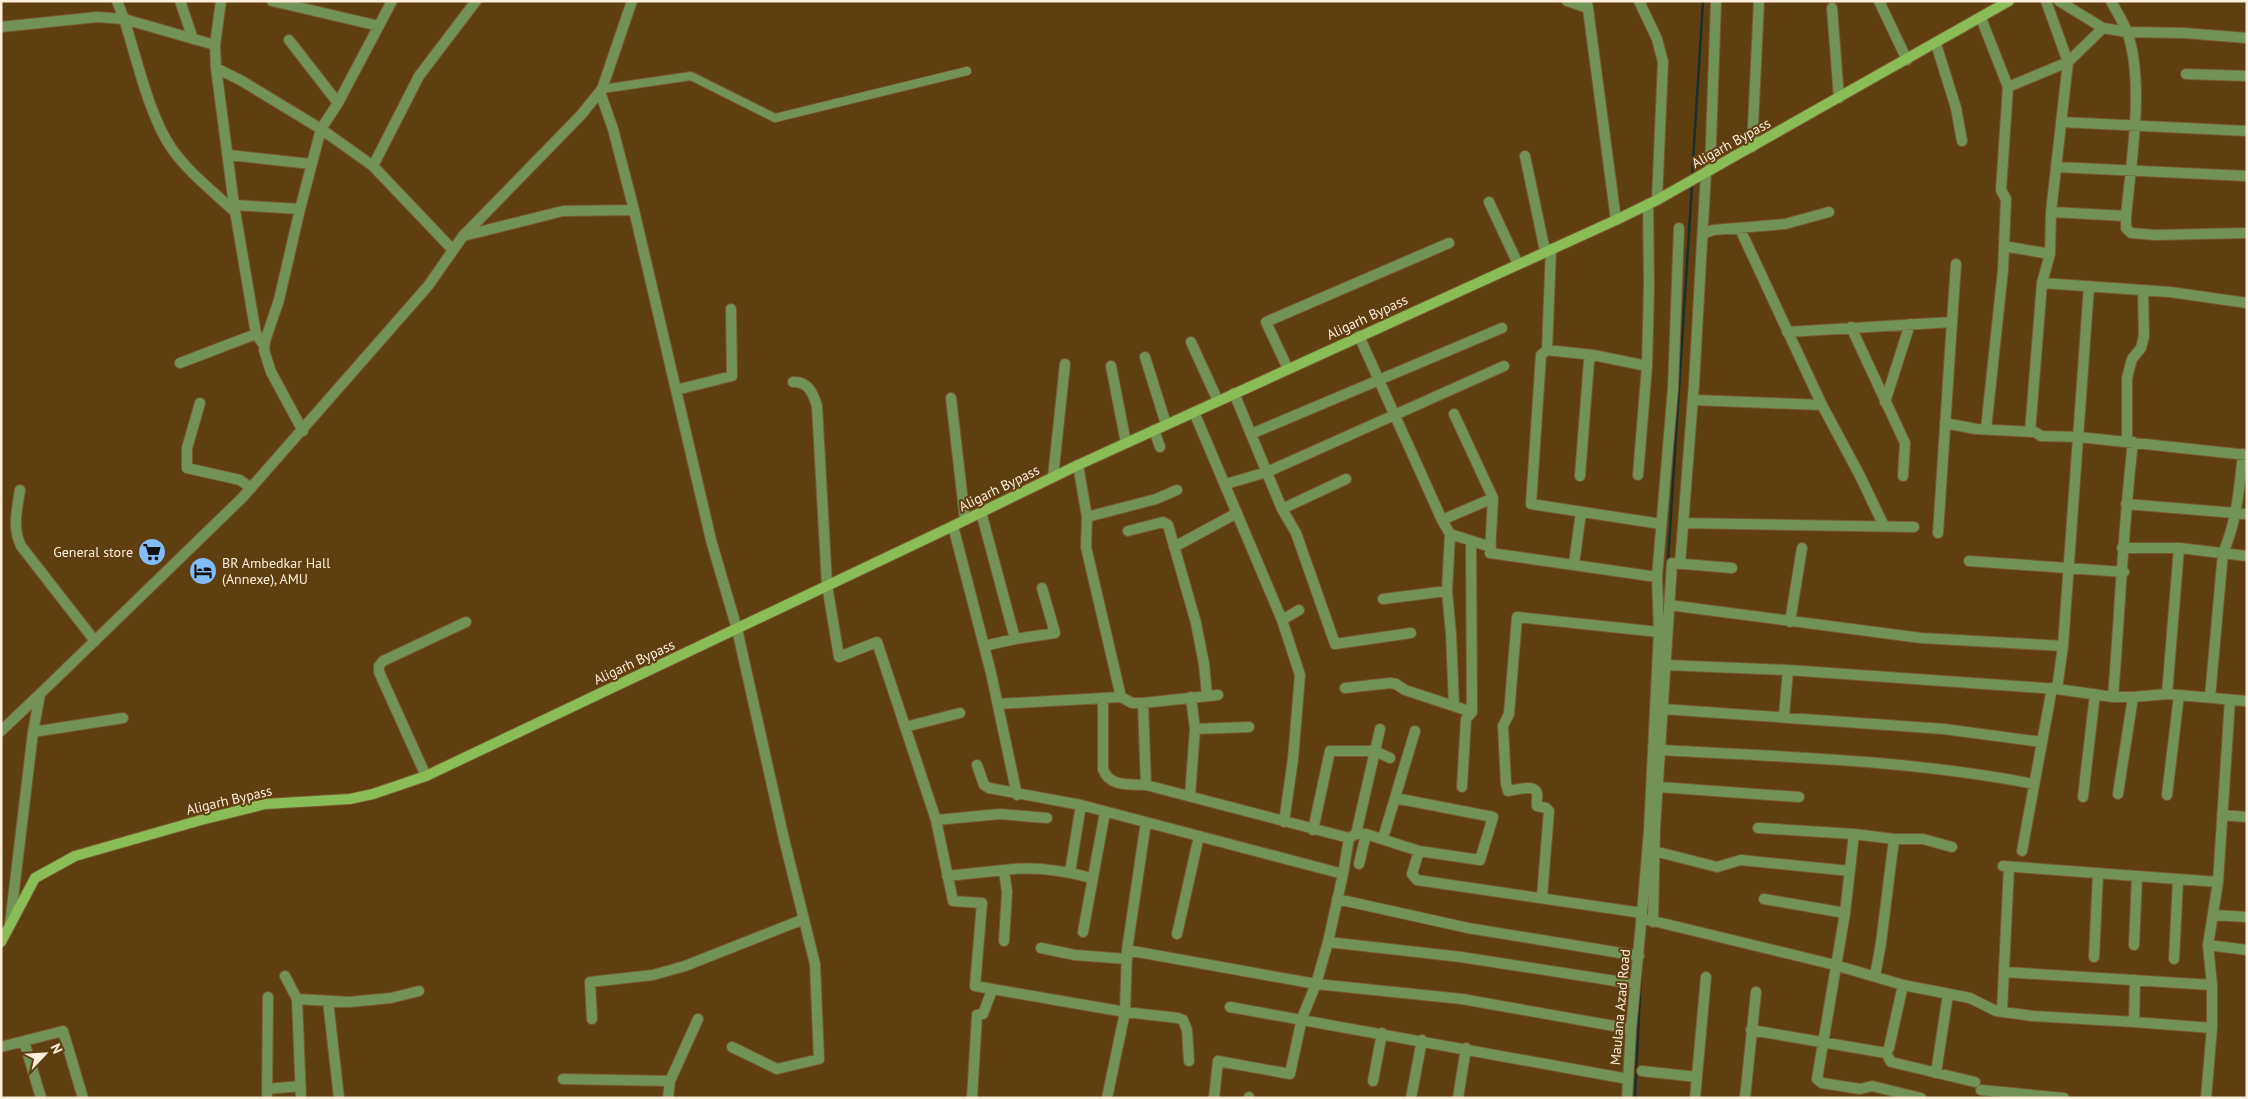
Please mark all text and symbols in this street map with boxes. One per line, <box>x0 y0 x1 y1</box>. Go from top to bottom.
street label: Aligarh Bypass <box>1688 114 1774 172</box>
street label: Aligarh Bypass <box>1323 290 1411 344</box>
street label: Aligarh Bypass <box>956 461 1042 515</box>
supermarket icon: General store <box>137 537 167 567</box>
place label: General store <box>53 543 133 561</box>
place label: BR Ambedkar Hall (Annexe), AMU <box>222 554 330 588</box>
hotel icon: BR Ambedkar Hall (Annexe), AMU <box>188 556 218 586</box>
street label: Aligarh Bypass <box>590 635 678 689</box>
street label: Aligarh Bypass <box>184 781 274 819</box>
street label: Maulana Azad Road <box>1606 948 1634 1066</box>
north arrow <box>20 1029 70 1079</box>
text: N <box>47 1041 67 1056</box>

